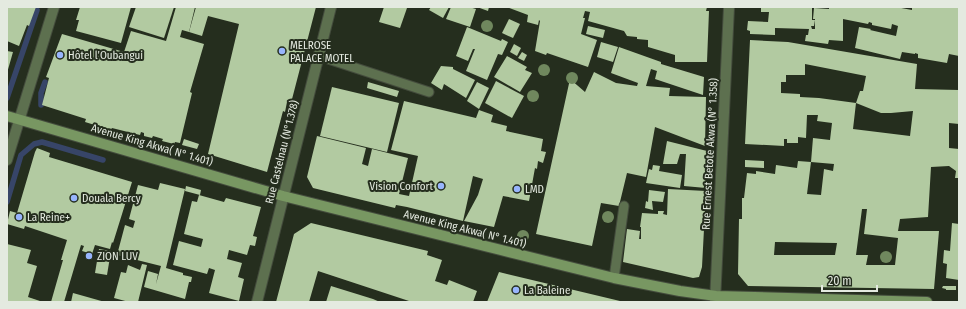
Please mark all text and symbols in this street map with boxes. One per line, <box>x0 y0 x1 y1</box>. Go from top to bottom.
place label: MELROSE PALACE MOTEL <box>290 39 354 65</box>
marker: MELROSE PALACE MOTEL <box>277 46 287 56</box>
place label: Hôtel l’Oubangui <box>68 49 143 62</box>
marker: Hôtel l’Oubangui <box>55 50 65 60</box>
street label: Rue Ernest Betote Akwa (N° 1.358) <box>700 78 720 230</box>
street label: Rue Castelnau (N°1.378) <box>263 99 301 205</box>
street label: Avenue King Akwa( N° 1.401) <box>90 121 214 169</box>
place label: Vision Confort <box>370 180 433 193</box>
marker: Vision Confort <box>436 181 446 191</box>
place label: LMD <box>525 183 544 196</box>
marker: LMD <box>512 184 522 194</box>
place label: Douala Bercy <box>82 192 141 205</box>
marker: Douala Bercy <box>69 193 79 203</box>
street label: Avenue King Akwa( N° 1.401) <box>402 207 528 251</box>
place label: La Reine+ <box>27 211 70 224</box>
marker: La Reine+ <box>14 212 24 222</box>
place label: ZION LUV <box>97 250 138 263</box>
marker: ZION LUV <box>84 251 94 261</box>
scale bar <box>822 267 877 293</box>
text: 20 m <box>828 274 852 288</box>
place label: La Baleine <box>524 284 570 297</box>
marker: La Baleine <box>511 285 521 295</box>

